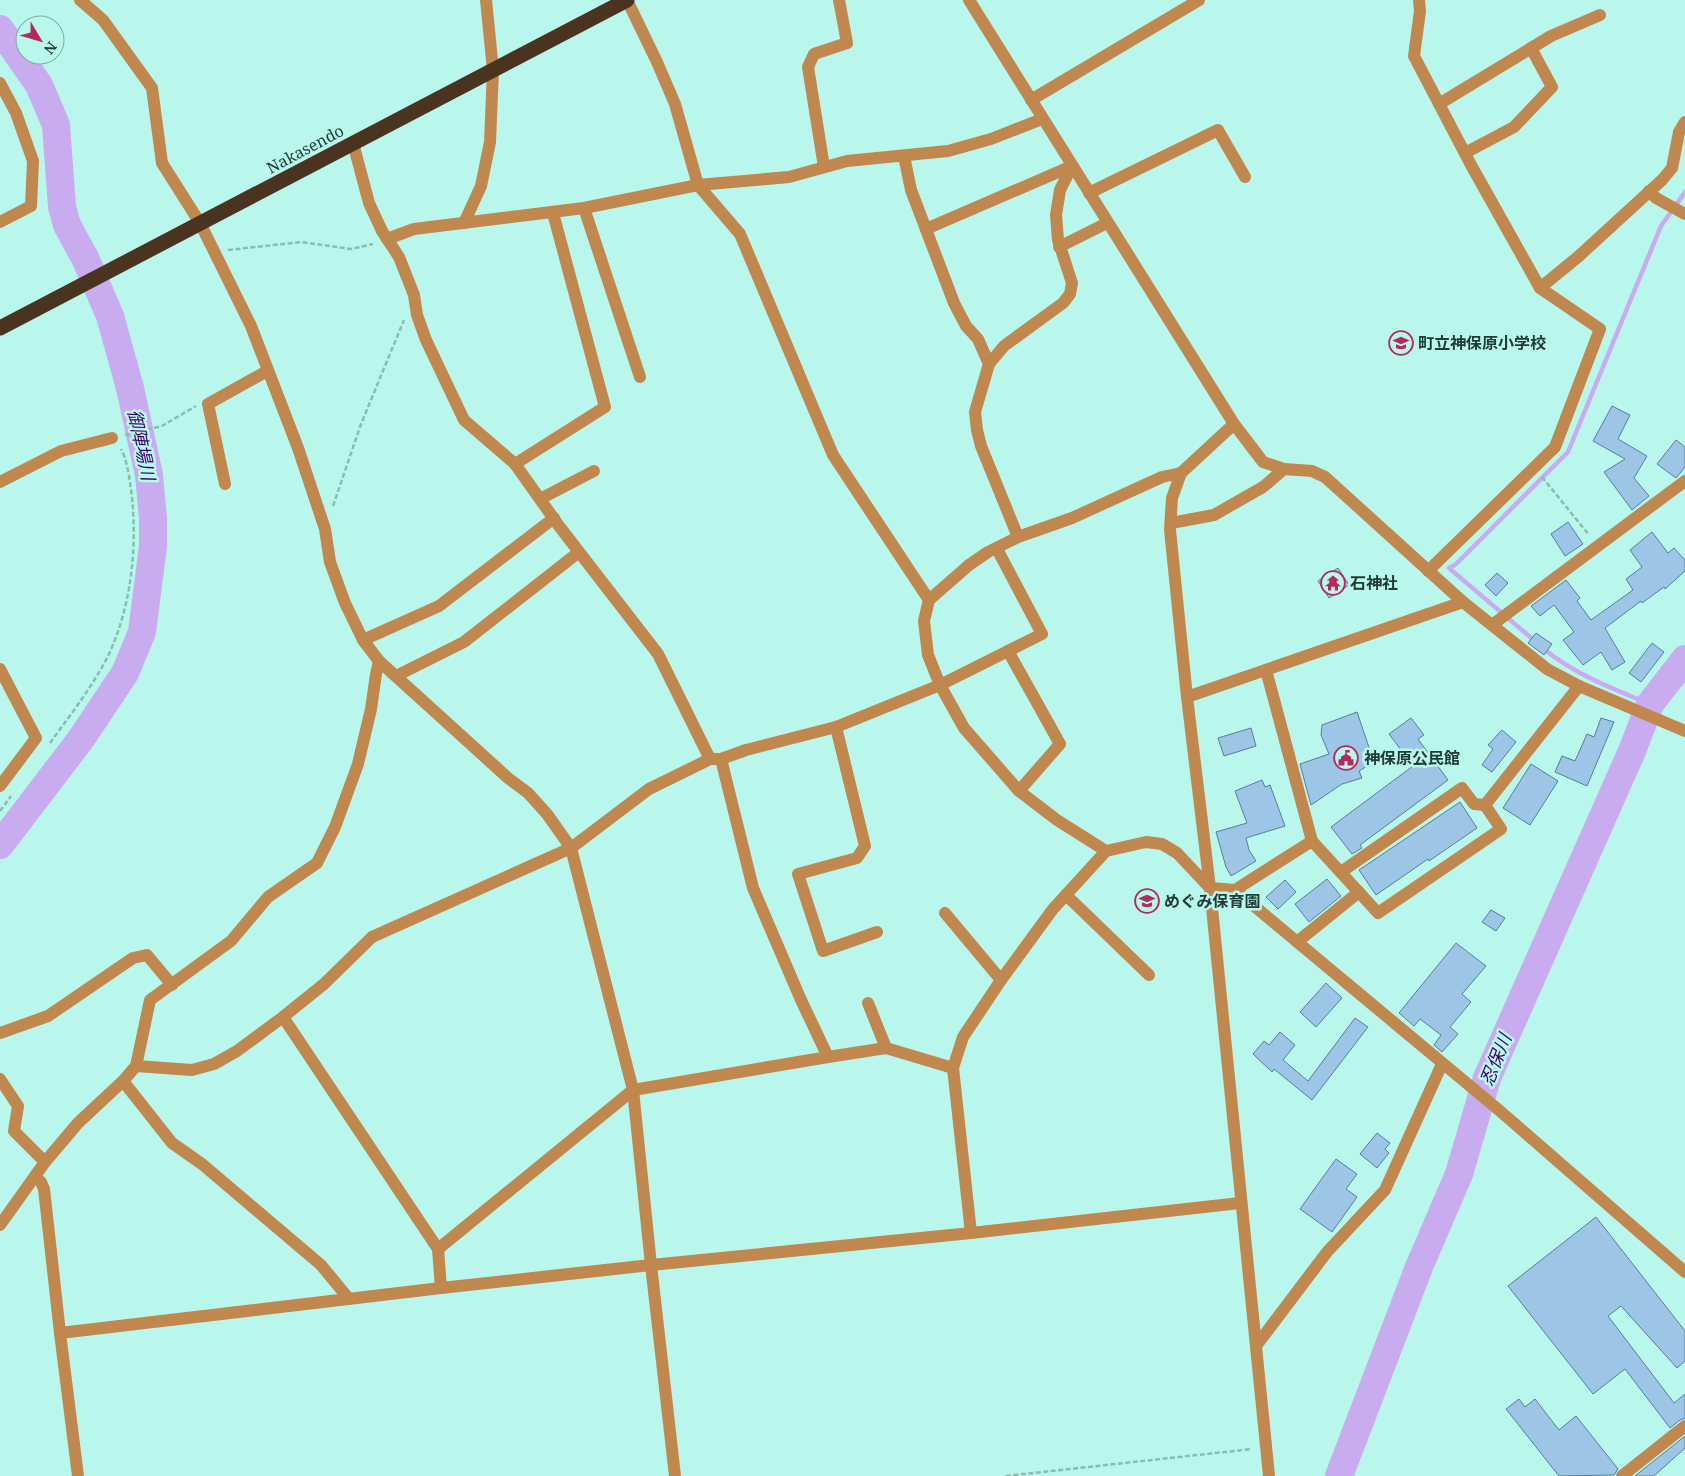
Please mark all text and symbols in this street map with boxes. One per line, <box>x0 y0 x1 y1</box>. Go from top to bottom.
north arrow <box>15 15 65 65</box>
text: N <box>40 38 62 59</box>
street label: Nakasendo <box>262 119 348 179</box>
school or university icon: 町立神保原小学校 <box>1388 330 1414 356</box>
place label: 町立神保原小学校 <box>1418 332 1546 354</box>
water label: 御陣場川 <box>123 407 162 484</box>
temple icon: 石神社 <box>1320 570 1346 596</box>
place label: 石神社 <box>1350 572 1398 594</box>
public building icon: 神保原公民館 <box>1333 745 1359 771</box>
place label: 神保原公民館 <box>1364 747 1460 769</box>
school or university icon: めぐみ保育園 <box>1134 888 1160 914</box>
place label: めぐみ保育園 <box>1164 890 1260 912</box>
water label: 忍保川 <box>1474 1028 1517 1089</box>

